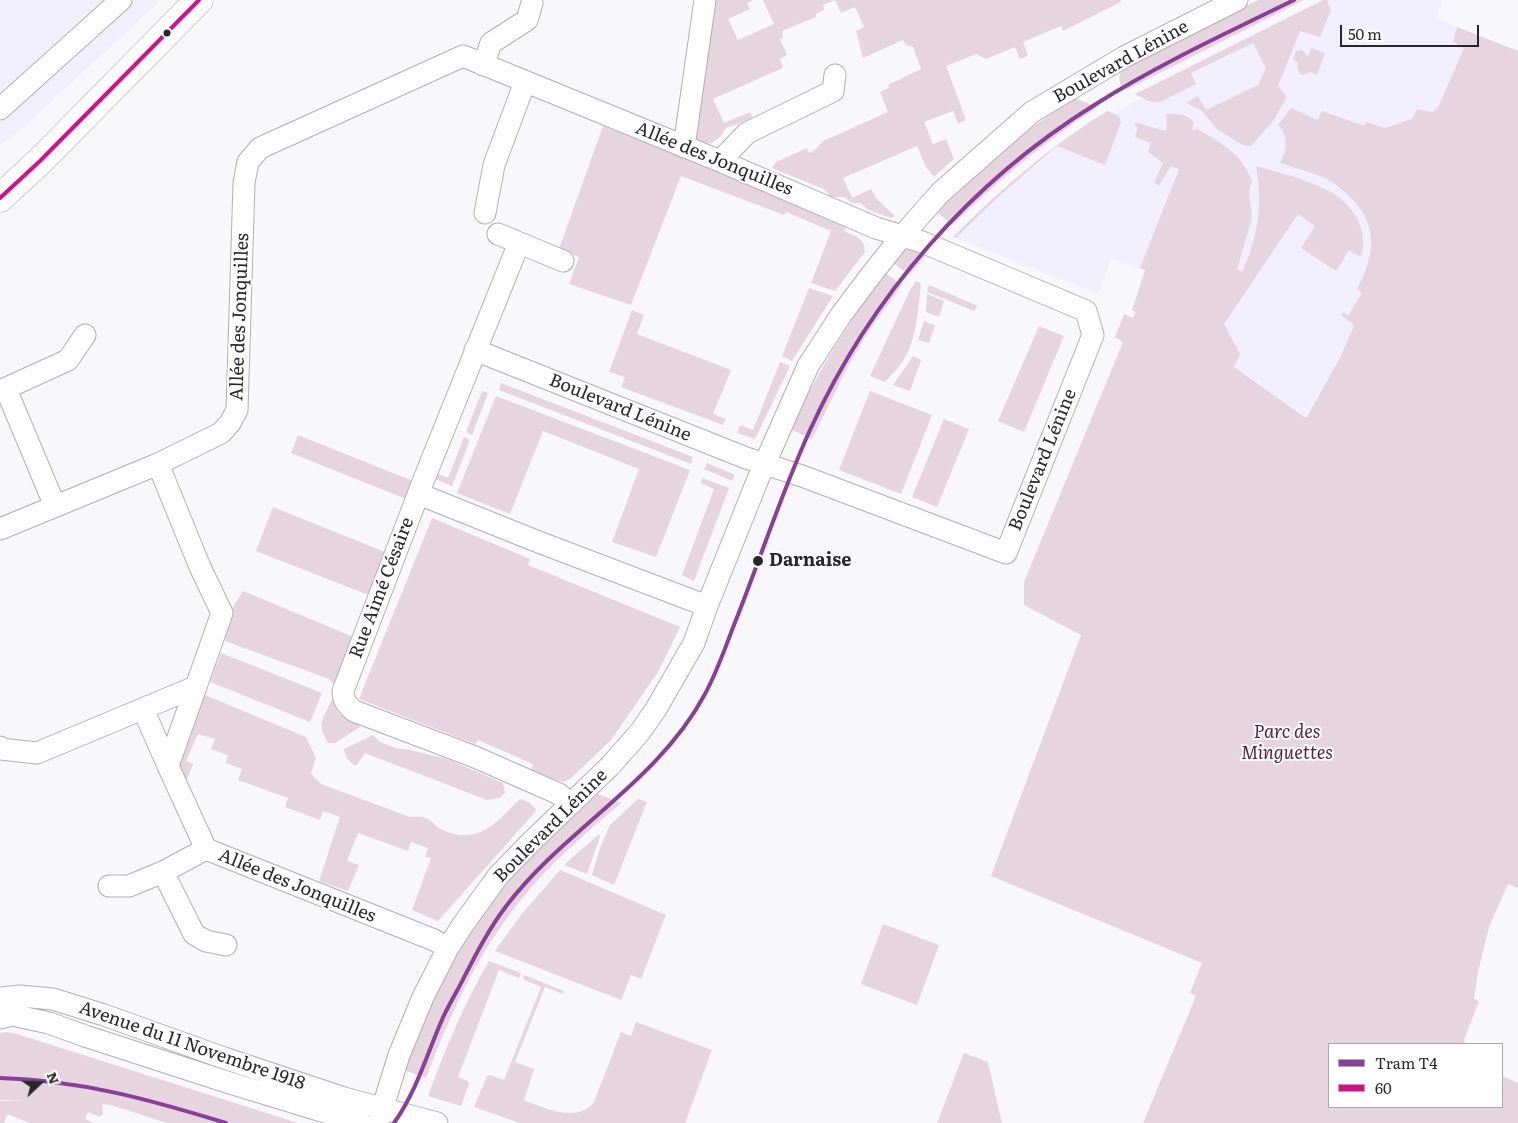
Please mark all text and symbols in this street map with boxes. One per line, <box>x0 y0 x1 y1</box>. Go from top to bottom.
scale bar <box>1343 15 1482 47</box>
street label: Boulevard Lénine <box>1050 16 1192 108</box>
text: 50 m <box>1348 22 1382 45</box>
unlabelled marker <box>162 28 172 38</box>
street label: Allée des Jonquilles <box>632 118 796 200</box>
street label: Allée des Jonquilles <box>226 233 254 401</box>
street label: Boulevard Lénine <box>546 370 694 446</box>
street label: Boulevard Lénine <box>1005 386 1081 534</box>
street label: Rue Aimé Césaire <box>345 514 419 662</box>
place label: Darnaise <box>769 550 852 572</box>
marker: Darnaise <box>751 554 765 568</box>
park label: Parc des Minguettes <box>1241 722 1333 764</box>
street label: Boulevard Lénine <box>490 765 612 887</box>
street label: Allée des Jonquilles <box>215 845 379 927</box>
street label: Avenue du 11 Novembre 1918 <box>76 997 308 1095</box>
legend <box>1328 1043 1503 1108</box>
text: Tram T4 <box>1375 1051 1438 1074</box>
north arrow <box>15 1058 65 1108</box>
text: N <box>43 1069 65 1087</box>
text: 60 <box>1375 1076 1392 1099</box>

